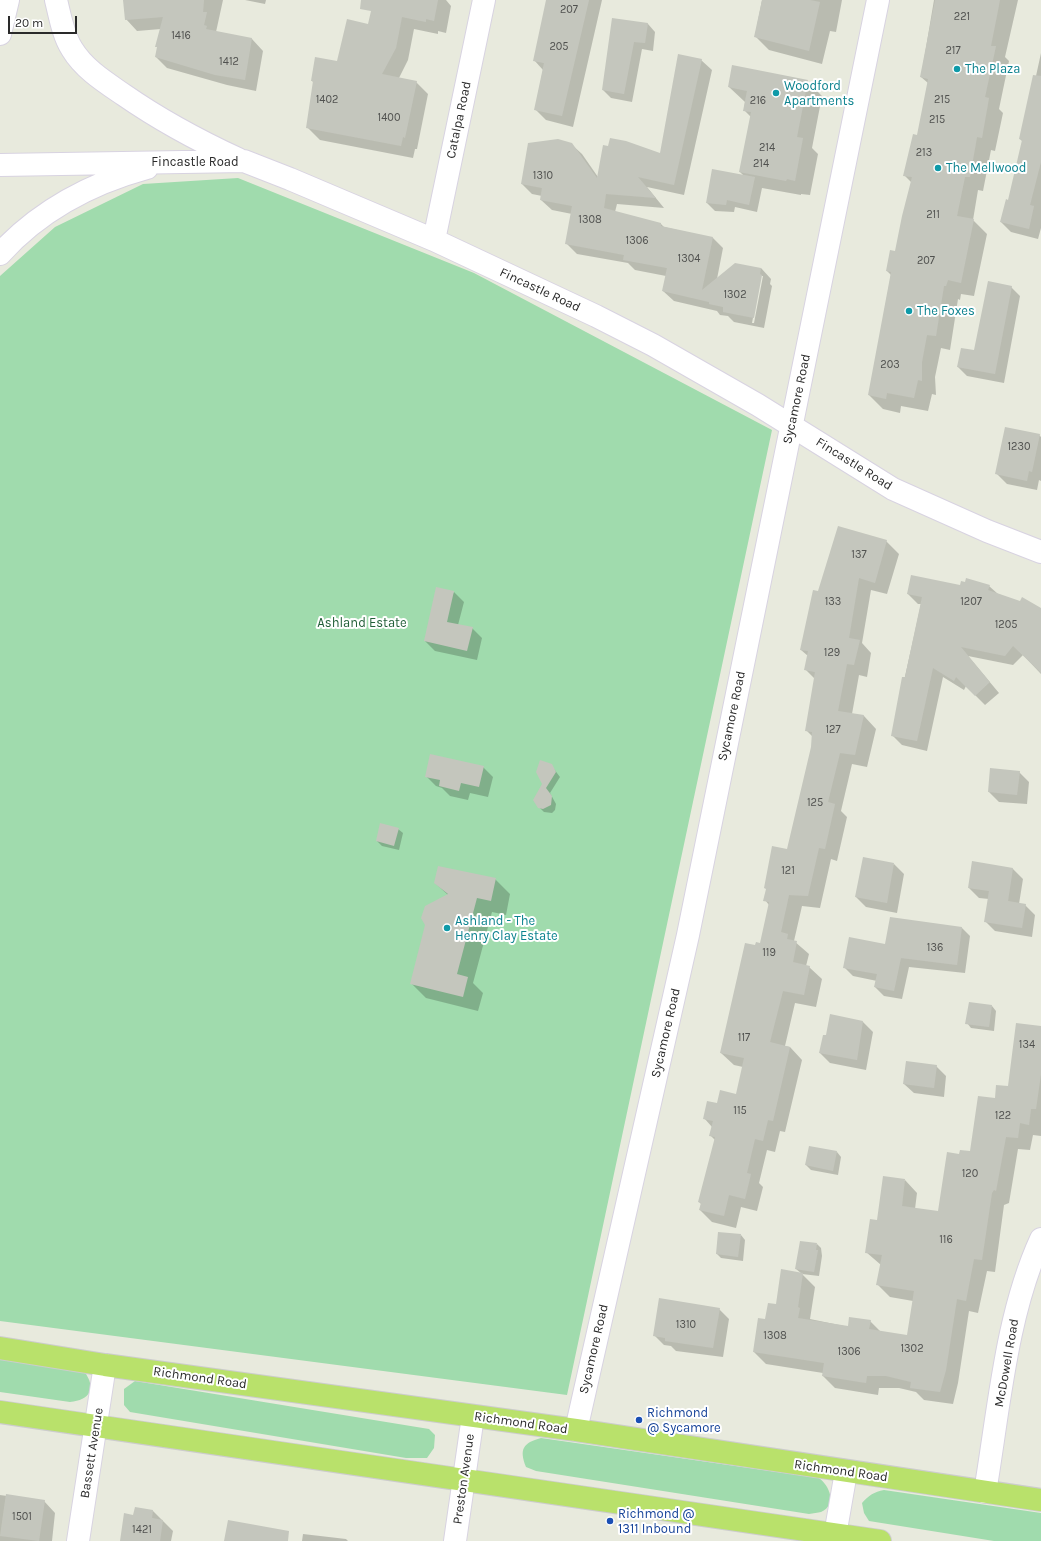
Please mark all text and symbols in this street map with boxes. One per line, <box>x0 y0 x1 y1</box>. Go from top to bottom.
house number: 207 <box>560 3 578 17</box>
scale bar <box>10 8 79 34</box>
house number: 221 <box>954 10 970 24</box>
text: 20 m <box>15 16 43 30</box>
house number: 1416 <box>171 29 191 43</box>
house number: 205 <box>549 40 569 54</box>
house number: 217 <box>945 44 961 58</box>
house number: 1412 <box>219 55 239 69</box>
place label: The Plaza <box>965 61 1020 77</box>
marker: The Plaza <box>952 64 962 74</box>
place label: Woodford Apartments <box>784 78 854 109</box>
street label: Catalpa Road <box>443 80 475 160</box>
marker: Woodford Apartments <box>771 88 781 98</box>
house number: 1402 <box>316 93 338 107</box>
house number: 215 <box>934 93 950 107</box>
house number: 216 <box>750 94 766 108</box>
house number: 1400 <box>378 111 400 125</box>
house number: 215 <box>929 113 945 127</box>
house number: 214 <box>759 141 775 155</box>
house number: 213 <box>916 146 932 160</box>
street label: Fincastle Road <box>151 154 239 170</box>
house number: 214 <box>753 157 769 171</box>
place label: The Mellwood <box>946 160 1026 176</box>
marker: The Mellwood <box>933 163 943 173</box>
house number: 1310 <box>533 169 553 183</box>
house number: 211 <box>926 208 940 222</box>
house number: 1308 <box>578 213 602 227</box>
house number: 1306 <box>626 234 648 248</box>
house number: 1304 <box>678 252 700 266</box>
house number: 207 <box>917 254 935 268</box>
street label: Fincastle Road <box>497 264 583 316</box>
house number: 1302 <box>723 288 747 302</box>
place label: The Foxes <box>917 303 975 319</box>
marker: The Foxes <box>904 306 914 316</box>
street label: Sycamore Road <box>780 353 814 445</box>
house number: 203 <box>880 358 900 372</box>
street label: Fincastle Road <box>813 434 895 494</box>
house number: 1230 <box>1007 440 1031 454</box>
house number: 137 <box>851 548 867 562</box>
house number: 133 <box>825 595 841 609</box>
house number: 1207 <box>960 595 982 609</box>
park label: Ashland Estate <box>317 615 407 631</box>
house number: 1205 <box>995 618 1017 632</box>
house number: 129 <box>824 646 840 660</box>
street label: Sycamore Road <box>715 670 749 762</box>
house number: 127 <box>825 723 841 737</box>
house number: 125 <box>807 796 823 810</box>
house number: 121 <box>781 864 795 878</box>
place label: Ashland - The Henry Clay Estate <box>455 913 558 944</box>
marker: Ashland - The Henry Clay Estate <box>442 923 452 933</box>
house number: 136 <box>927 941 943 955</box>
house number: 119 <box>762 946 776 960</box>
street label: Sycamore Road <box>648 987 684 1079</box>
house number: 117 <box>738 1031 750 1045</box>
house number: 134 <box>1019 1038 1035 1052</box>
house number: 115 <box>733 1104 747 1118</box>
house number: 122 <box>995 1109 1011 1123</box>
house number: 120 <box>962 1167 978 1181</box>
house number: 116 <box>939 1233 953 1247</box>
street label: Sycamore Road <box>576 1303 612 1395</box>
street label: McDowell Road <box>992 1317 1022 1409</box>
house number: 1310 <box>676 1318 696 1332</box>
house number: 1308 <box>763 1329 787 1343</box>
house number: 1302 <box>900 1342 924 1356</box>
house number: 1306 <box>838 1345 860 1359</box>
street label: Richmond Road <box>152 1364 248 1392</box>
place label: Richmond @ Sycamore <box>647 1405 721 1436</box>
street label: Bassett Avenue <box>77 1407 107 1499</box>
street label: Richmond Road <box>473 1409 569 1437</box>
marker: Richmond @ Sycamore <box>634 1415 644 1425</box>
street label: Preston Avenue <box>450 1433 478 1525</box>
street label: Richmond Road <box>793 1457 889 1485</box>
place label: Richmond @ 1311 Inbound <box>618 1506 694 1537</box>
house number: 1501 <box>12 1510 32 1524</box>
marker: Richmond @ 1311 Inbound <box>605 1516 615 1526</box>
house number: 1421 <box>132 1523 152 1537</box>

